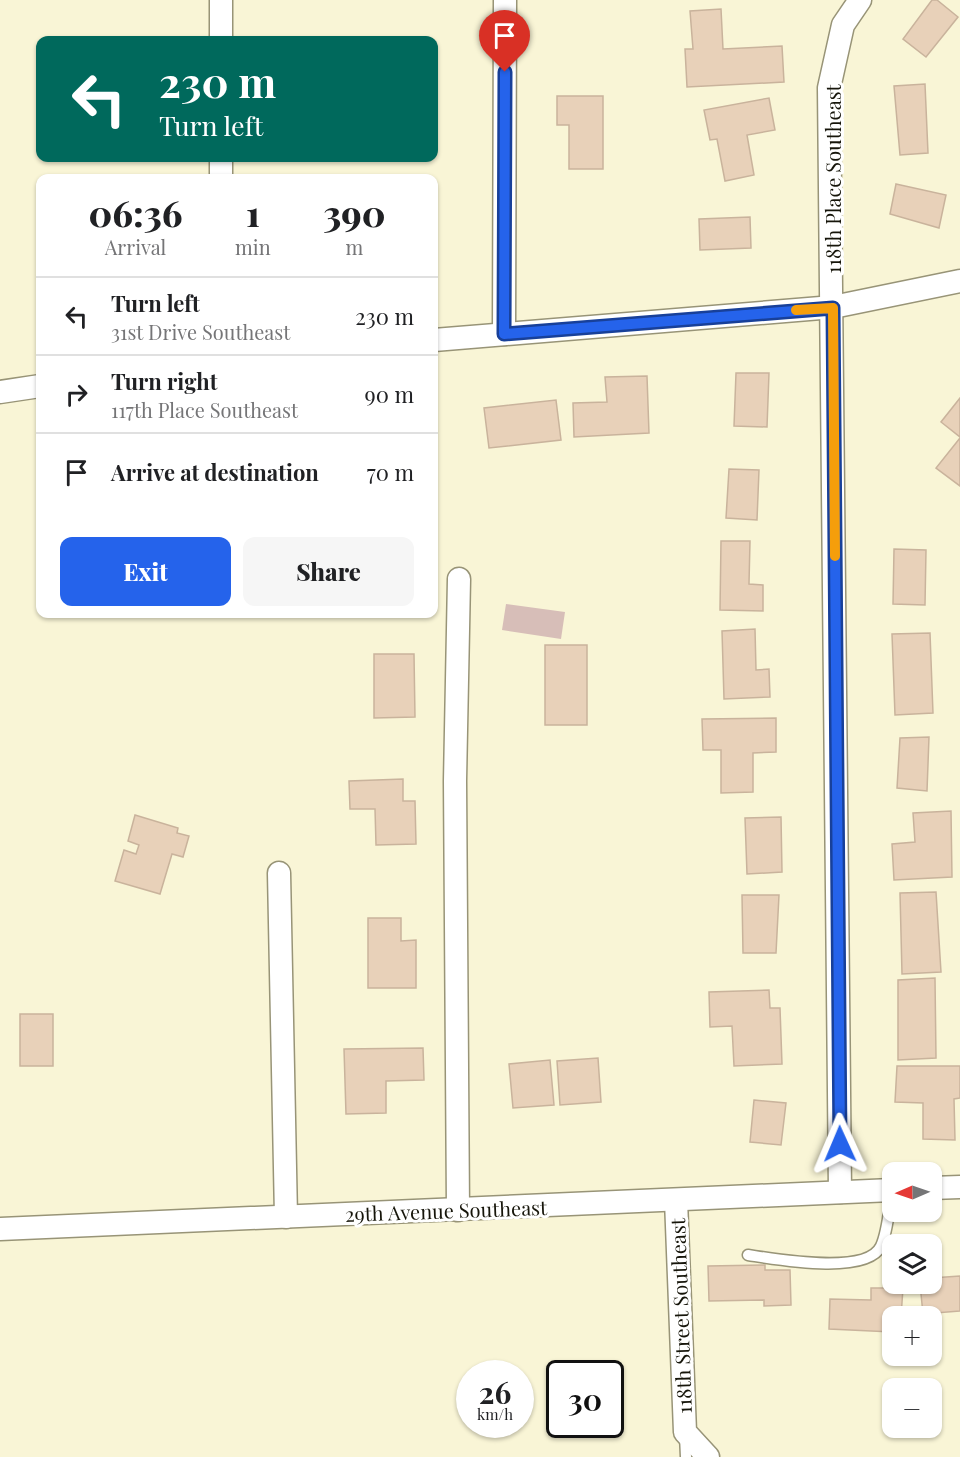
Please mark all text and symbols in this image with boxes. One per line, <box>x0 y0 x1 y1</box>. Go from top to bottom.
pin <box>479 10 530 72</box>
icon: arrive <box>488 19 521 52</box>
text: 230 m <box>159 53 276 109</box>
icon: left <box>60 60 138 138</box>
street label: 118th Place Southeast <box>819 83 846 274</box>
text: Turn left <box>159 107 263 143</box>
text: 06:36 <box>89 188 183 236</box>
text: 1 <box>246 188 260 236</box>
text: 390 <box>323 188 385 236</box>
text: Arrival <box>105 233 166 260</box>
text: min <box>235 233 271 260</box>
text: m <box>345 233 363 260</box>
text: Turn left <box>111 288 200 318</box>
icon: left <box>60 300 93 333</box>
text: 230 m <box>355 301 414 331</box>
text: 31st Drive Southeast <box>111 318 290 345</box>
text: Turn right <box>111 366 217 396</box>
icon: right <box>60 378 93 411</box>
text: 90 m <box>365 379 414 409</box>
text: 117th Place Southeast <box>111 396 298 423</box>
icon: arrive <box>60 456 93 489</box>
text: Arrive at destination <box>111 457 319 487</box>
text: 70 m <box>367 457 414 487</box>
button: Exit <box>60 537 231 606</box>
button: Share <box>243 537 414 606</box>
position arrow <box>808 1112 872 1176</box>
north arrow <box>882 1162 942 1222</box>
map controls <box>882 1162 942 1438</box>
street label: 29th Avenue Southeast <box>344 1193 548 1227</box>
street label: 118th Street Southeast <box>663 1217 697 1414</box>
button: layers <box>882 1234 942 1294</box>
button: + <box>882 1306 942 1366</box>
speed limit sign: 30 <box>546 1360 624 1438</box>
text: 26 <box>479 1372 511 1412</box>
button: − <box>882 1378 942 1438</box>
text: km/h <box>477 1404 513 1424</box>

